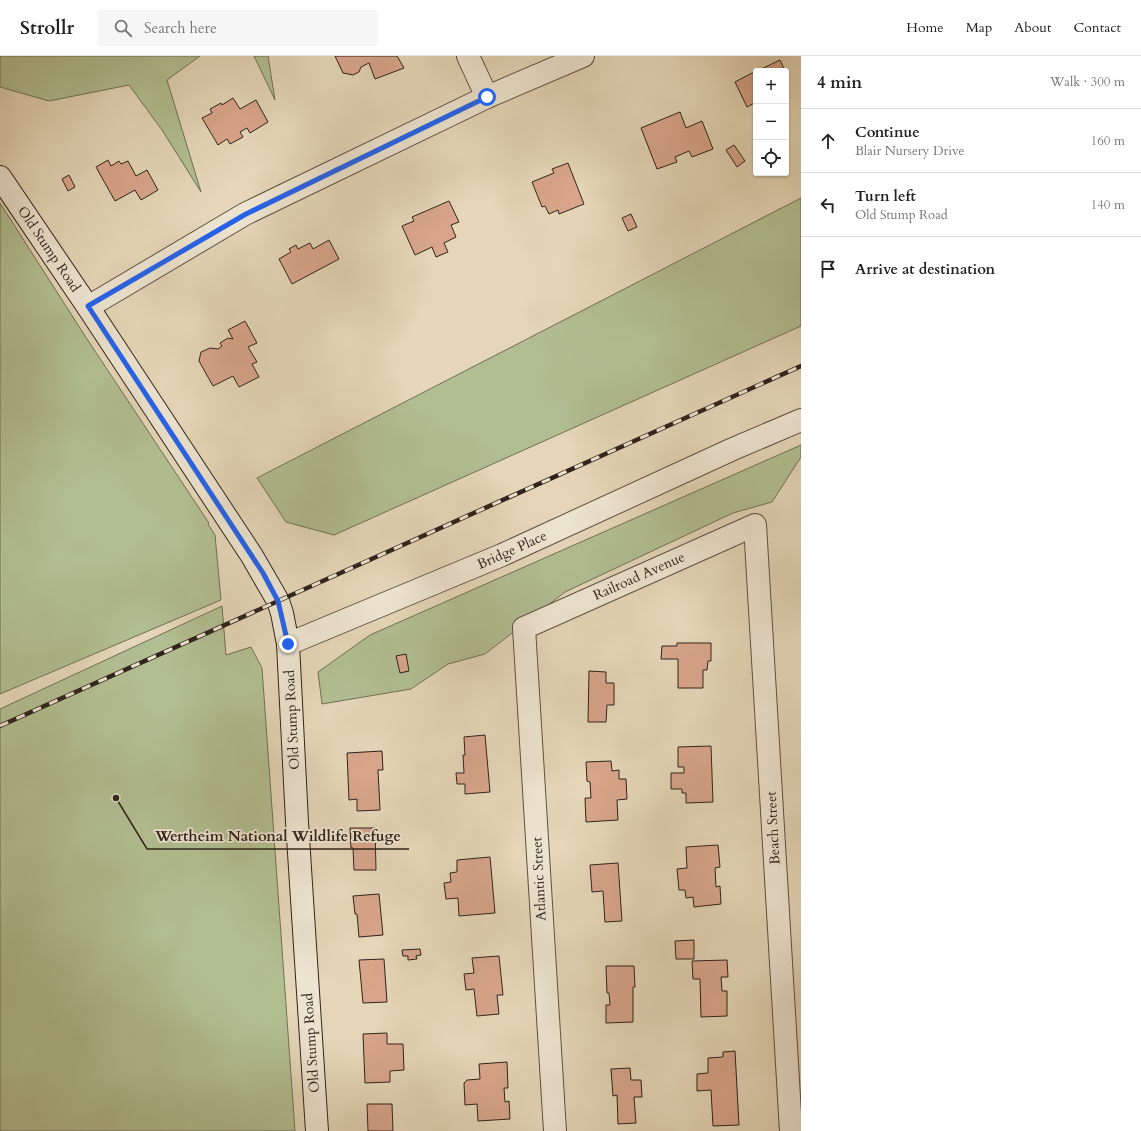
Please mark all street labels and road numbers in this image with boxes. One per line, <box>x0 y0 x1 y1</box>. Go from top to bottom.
street label: Old Stump Road <box>13 202 85 296</box>
street label: Bridge Place <box>474 526 550 574</box>
street label: Railroad Avenue <box>590 547 688 605</box>
street label: Old Stump Road <box>280 669 304 770</box>
street label: Beach Street <box>762 790 784 865</box>
street label: Atlantic Street <box>527 836 551 922</box>
street label: Old Stump Road <box>298 992 324 1093</box>

